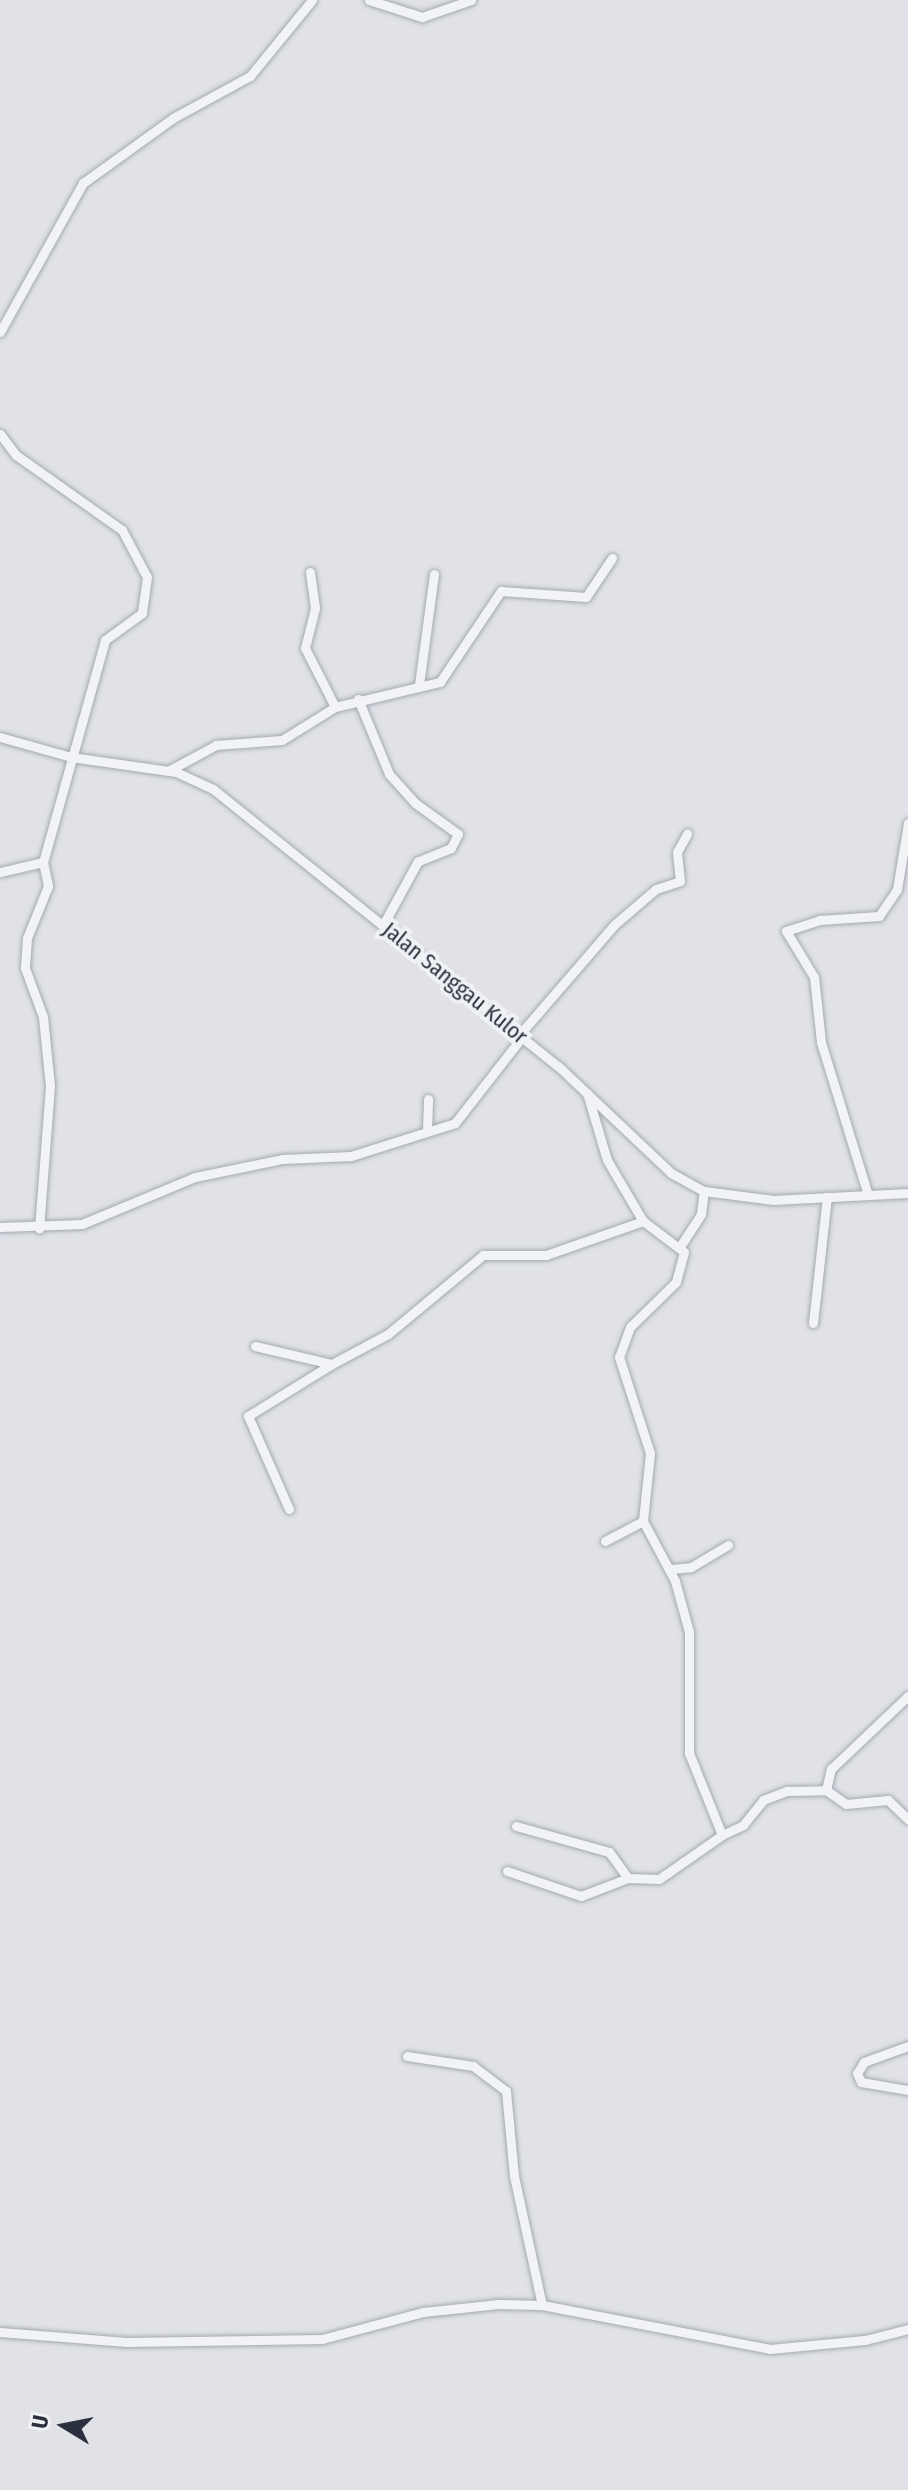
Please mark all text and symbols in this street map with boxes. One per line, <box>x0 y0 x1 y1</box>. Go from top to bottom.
street label: Jalan Sanggau Kulor <box>377 917 533 1049</box>
north arrow <box>24 2386 104 2466</box>
text: U <box>25 2413 54 2430</box>

